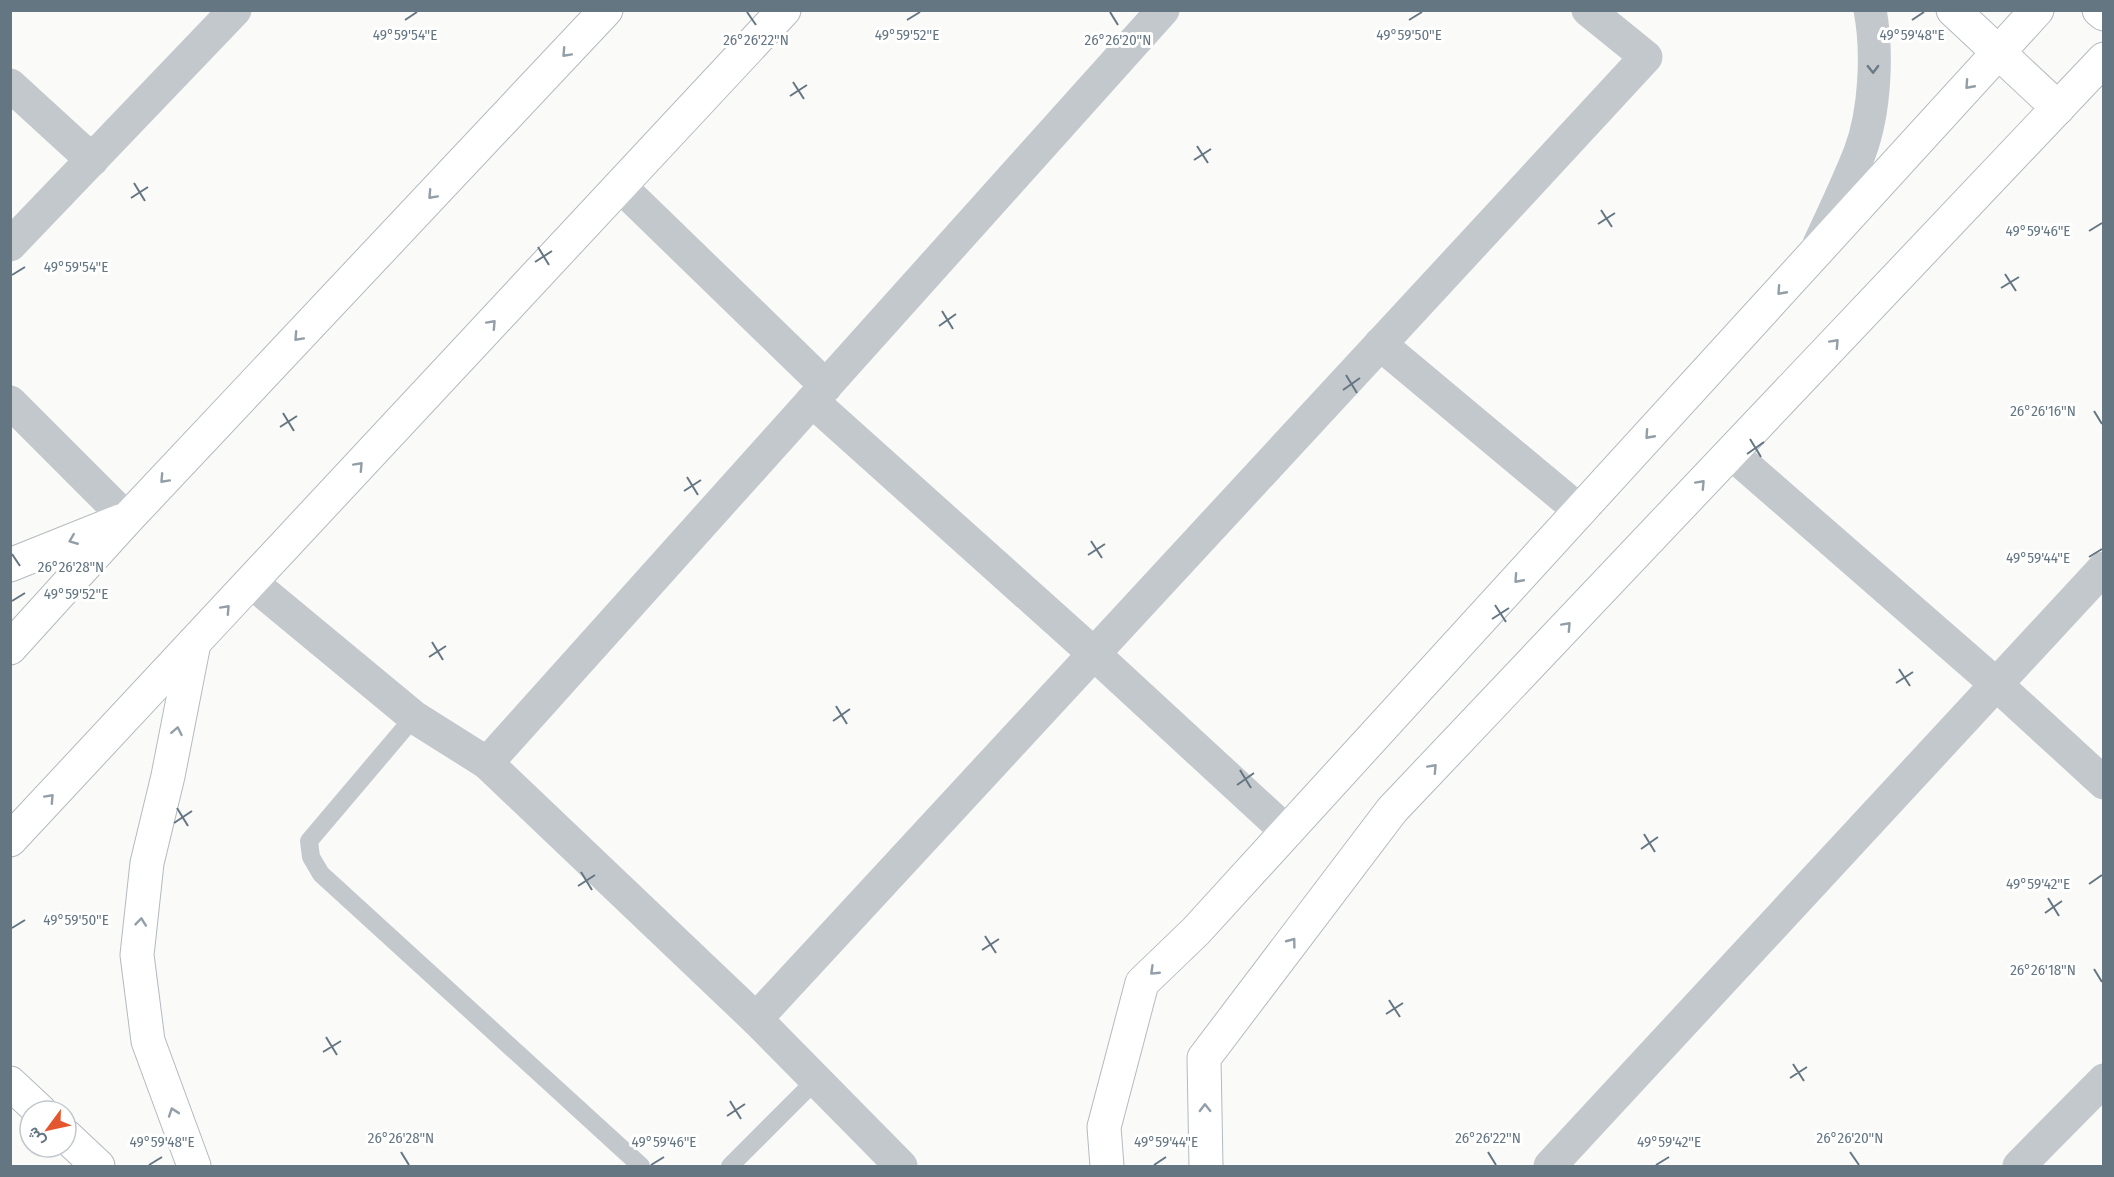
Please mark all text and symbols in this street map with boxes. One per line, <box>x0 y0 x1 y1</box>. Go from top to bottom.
text: 49°59'54"E <box>373 26 437 44</box>
text: 49°59'52"E <box>875 26 939 44</box>
text: 49°59'50"E <box>1376 26 1442 44</box>
text: 49°59'48"E <box>1880 26 1944 44</box>
text: 26°26'22"N <box>723 31 789 49</box>
text: 26°26'20"N <box>1085 31 1151 49</box>
one-way arrow <box>562 46 573 57</box>
one-way arrow <box>1867 64 1880 73</box>
one-way arrow <box>1965 78 1976 88</box>
one-way arrow <box>428 188 439 199</box>
text: 49°59'46"E <box>2006 222 2070 240</box>
text: 49°59'54"E <box>44 258 108 276</box>
one-way arrow <box>1777 284 1788 294</box>
one-way arrow <box>485 320 496 330</box>
one-way arrow <box>294 330 305 340</box>
one-way arrow <box>1828 339 1839 350</box>
text: 26°26'16"N <box>2010 402 2076 420</box>
one-way arrow <box>1645 428 1656 438</box>
one-way arrow <box>352 463 363 473</box>
one-way arrow <box>161 471 172 482</box>
one-way arrow <box>1694 481 1705 491</box>
one-way arrow <box>68 533 79 545</box>
text: 49°59'44"E <box>2006 549 2070 567</box>
text: 26°26'28"N <box>38 558 104 576</box>
one-way arrow <box>1514 572 1525 582</box>
text: 49°59'52"E <box>44 585 108 603</box>
one-way arrow <box>219 605 230 616</box>
one-way arrow <box>1560 622 1571 633</box>
one-way arrow <box>170 726 183 736</box>
one-way arrow <box>1425 764 1436 775</box>
one-way arrow <box>43 794 54 805</box>
text: 49°59'42"E <box>2006 875 2070 893</box>
text: 49°59'50"E <box>43 911 109 929</box>
one-way arrow <box>134 917 147 926</box>
one-way arrow <box>1285 938 1296 949</box>
text: 26°26'18"N <box>2010 961 2076 979</box>
one-way arrow <box>1150 964 1160 975</box>
north arrow <box>18 1099 78 1159</box>
one-way arrow <box>1199 1104 1211 1113</box>
one-way arrow <box>167 1107 180 1118</box>
text: ش <box>23 1124 49 1150</box>
text: 26°26'28"N <box>368 1129 434 1147</box>
text: 26°26'22"N <box>1455 1129 1521 1147</box>
text: 26°26'20"N <box>1817 1129 1883 1147</box>
text: 49°59'48"E <box>130 1133 194 1151</box>
text: 49°59'46"E <box>632 1133 696 1151</box>
text: 49°59'44"E <box>1134 1133 1198 1151</box>
text: 49°59'42"E <box>1637 1133 1701 1151</box>

